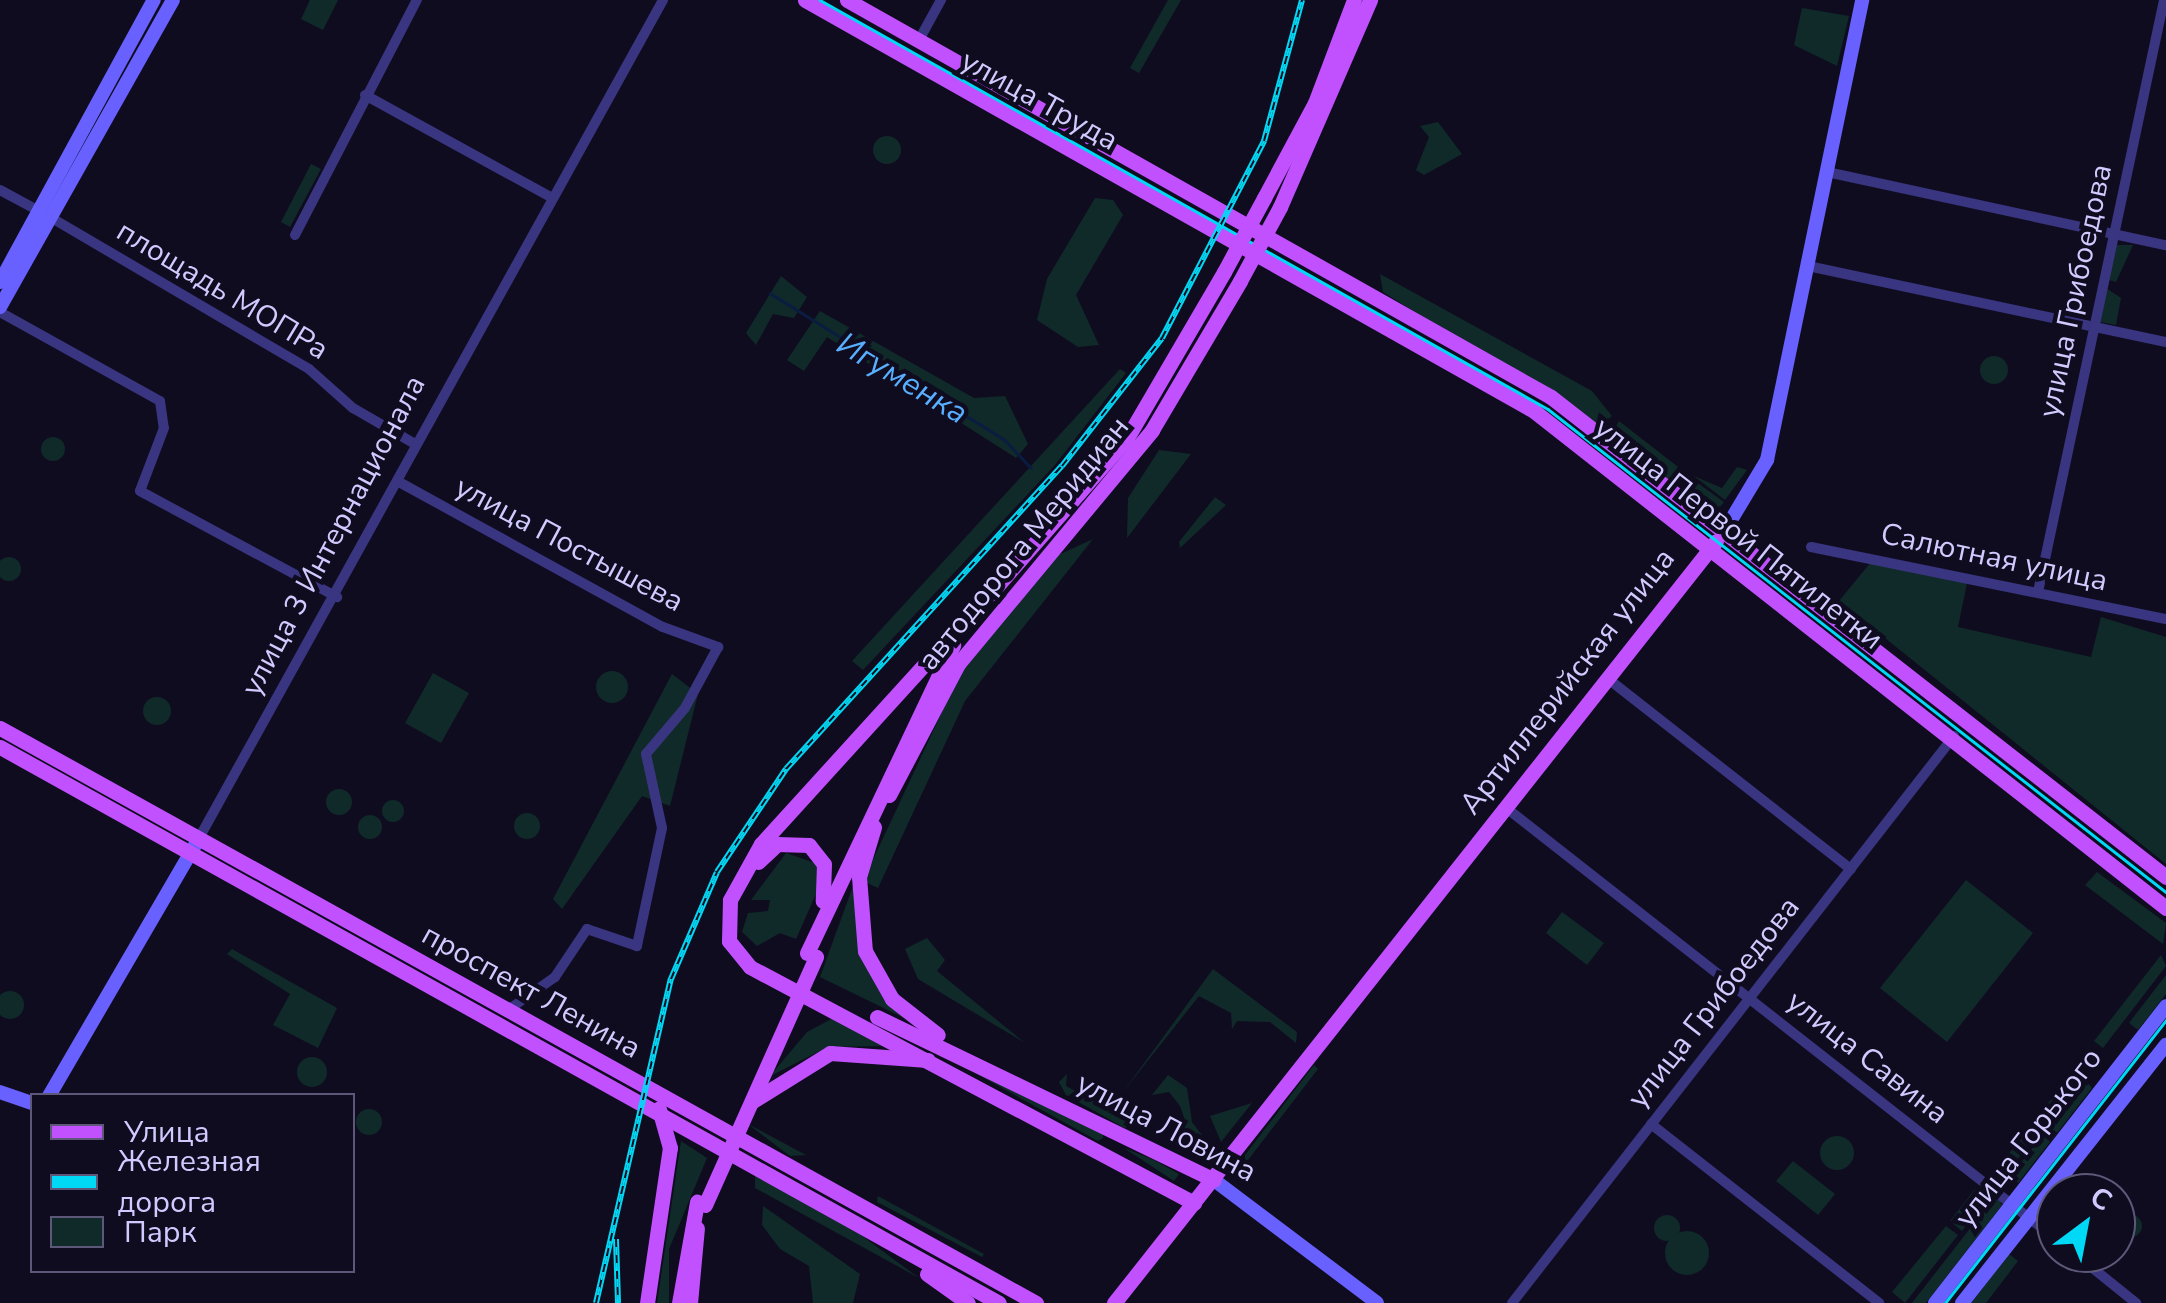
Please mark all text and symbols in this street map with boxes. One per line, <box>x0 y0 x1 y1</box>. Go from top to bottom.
street label: улица Труда <box>954 43 1124 159</box>
street label: улица Грибоедова <box>2032 161 2120 421</box>
street label: площадь МОПРа <box>110 214 334 368</box>
water label: Игуменка <box>830 325 974 433</box>
street label: улица 3 Интернационала <box>234 370 434 702</box>
street label: автодорога Меридиан <box>911 410 1137 678</box>
street label: улица Первой Пятилетки <box>1586 410 1890 658</box>
street label: улица Постышева <box>449 470 689 620</box>
street label: Салютная улица <box>1877 516 2111 600</box>
street label: Артиллерийская улица <box>1453 542 1683 822</box>
street label: улица Грибоедова <box>1620 890 1808 1116</box>
street label: проспект Ленина <box>415 917 647 1067</box>
street label: улица Савина <box>1779 984 1955 1132</box>
street label: улица Горького <box>1948 1041 2110 1235</box>
street label: улица Ловина <box>1070 1066 1262 1190</box>
legend <box>30 1093 355 1273</box>
text: Улица <box>124 1112 210 1153</box>
text: Железная дорога <box>118 1141 261 1223</box>
north arrow <box>2036 1173 2136 1273</box>
text: С <box>2083 1178 2119 1220</box>
text: Парк <box>124 1212 196 1253</box>

